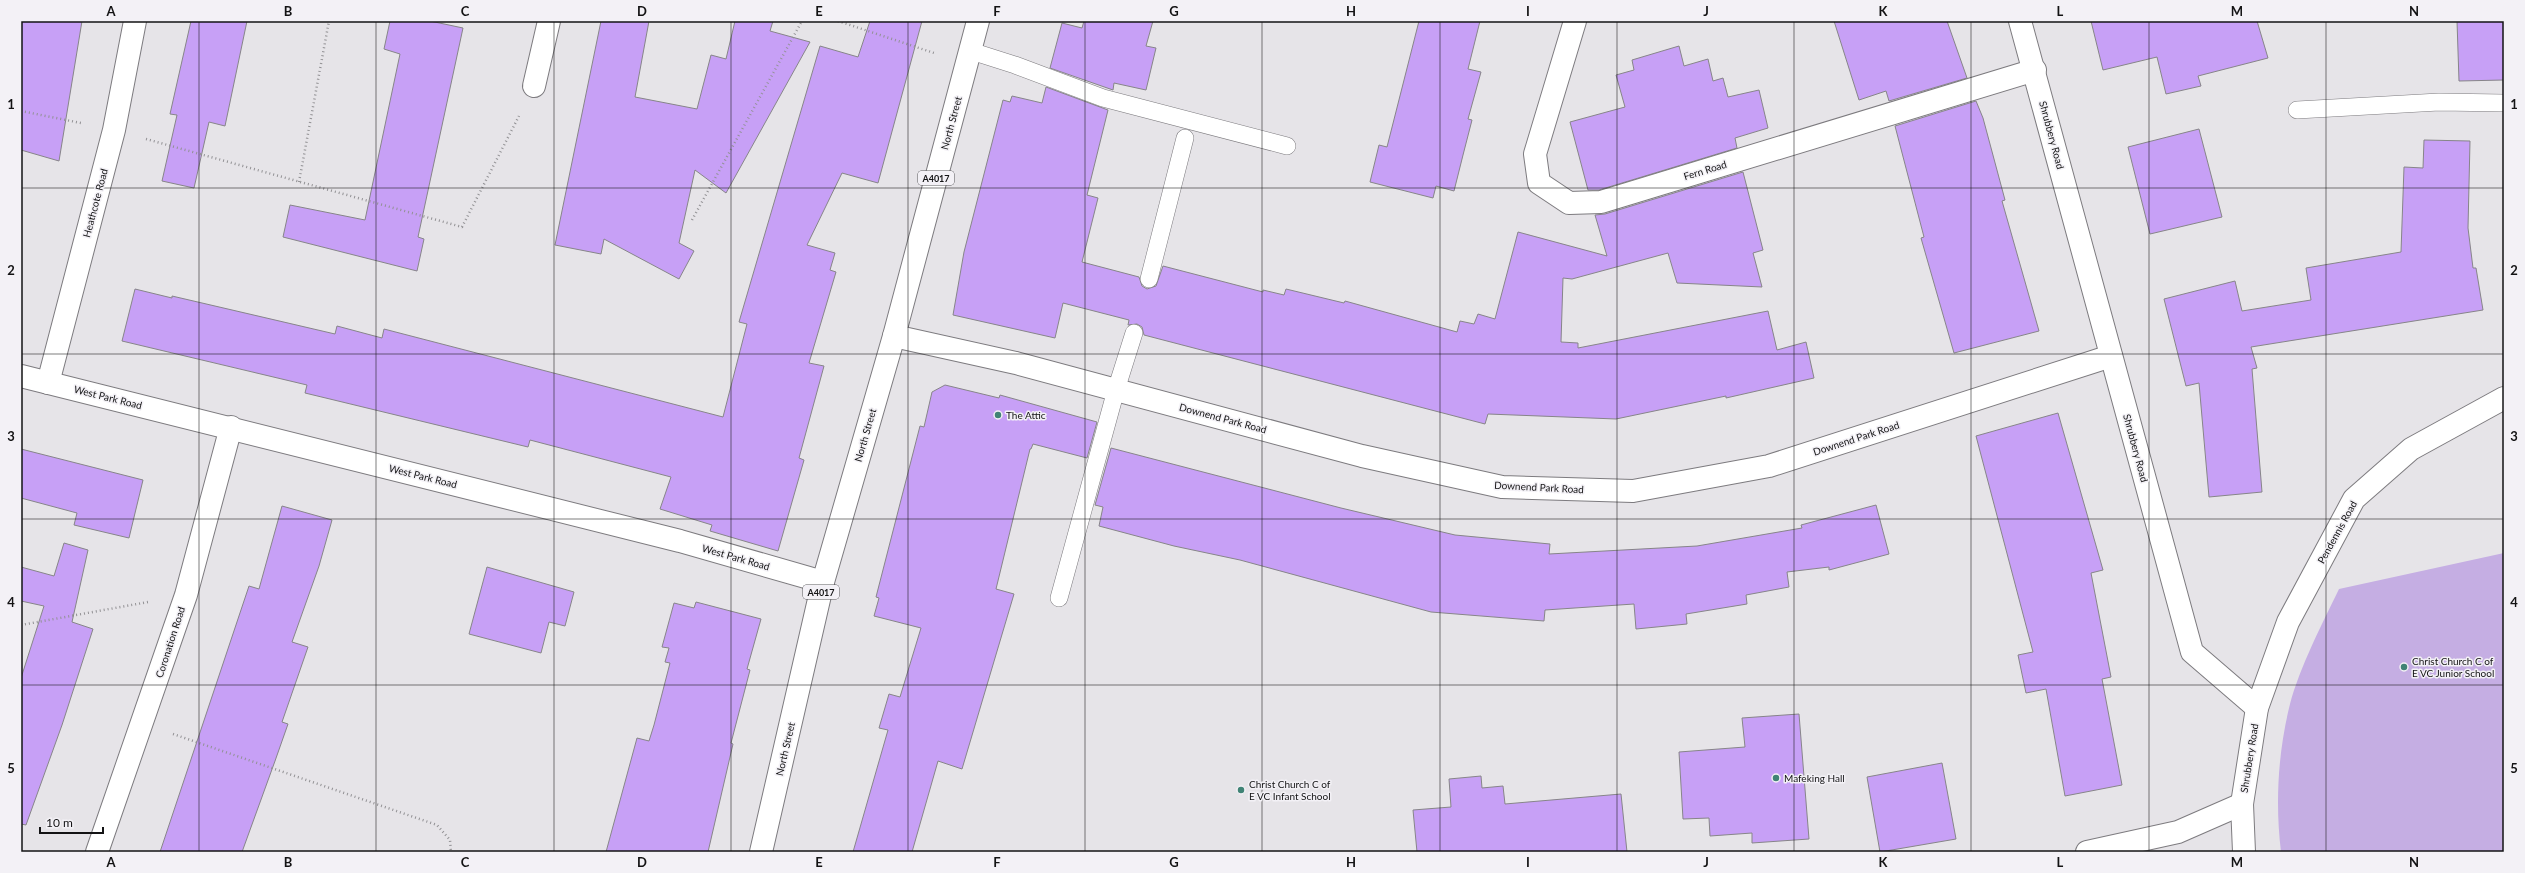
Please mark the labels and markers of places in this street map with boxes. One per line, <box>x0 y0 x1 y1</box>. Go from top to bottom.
place label: The Attic <box>1006 409 1046 421</box>
marker: The Attic <box>993 410 1003 420</box>
place label: Christ Church C of E VC Junior School <box>2412 655 2494 679</box>
marker: Christ Church C of E VC Junior School <box>2399 662 2409 672</box>
place label: Mafeking Hall <box>1784 772 1845 784</box>
marker: Mafeking Hall <box>1771 773 1781 783</box>
place label: Christ Church C of E VC Infant School <box>1249 778 1331 802</box>
marker: Christ Church C of E VC Infant School <box>1236 785 1246 795</box>

